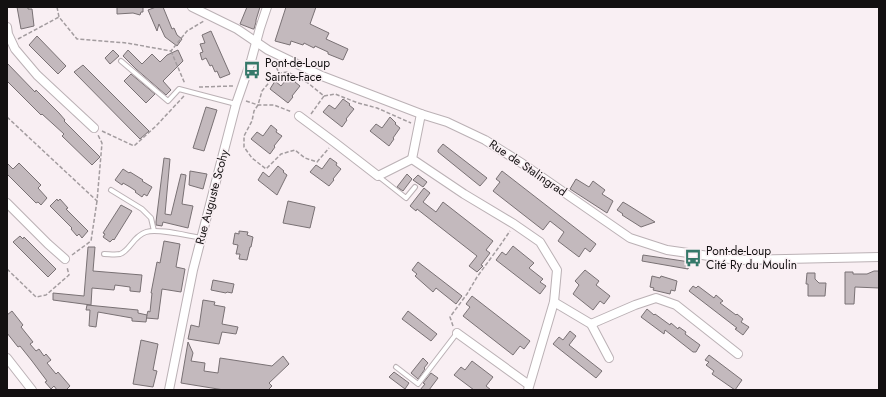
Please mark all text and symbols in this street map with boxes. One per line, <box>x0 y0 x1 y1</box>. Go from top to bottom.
place label: Pont-de-Loup Sainte-Face <box>265 54 330 86</box>
bus stop icon: Pont-de-Loup Sainte-Face <box>242 60 262 80</box>
street label: Rue de Stalingrad <box>485 135 571 201</box>
street label: Rue Auguste Scohy <box>191 147 234 247</box>
place label: Pont-de-Loup Cité Ry du Moulin <box>706 242 797 274</box>
bus stop icon: Pont-de-Loup Cité Ry du Moulin <box>683 248 703 268</box>

